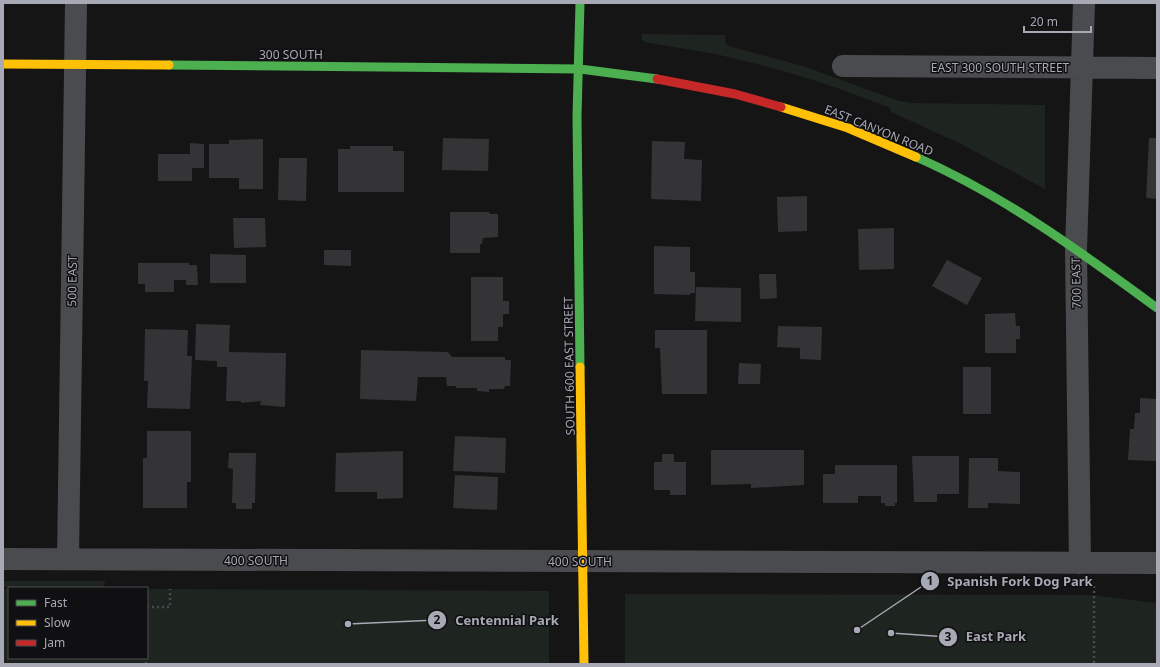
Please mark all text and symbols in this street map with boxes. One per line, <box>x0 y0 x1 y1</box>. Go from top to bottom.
scale bar <box>1024 8 1091 34</box>
text: 20 m <box>1030 13 1058 30</box>
street label: 300 SOUTH <box>259 46 323 63</box>
street label: EAST 300 SOUTH STREET <box>931 59 1070 76</box>
street label: EAST CANYON ROAD <box>822 100 936 160</box>
street label: 500 EAST <box>63 255 81 307</box>
street label: 700 EAST <box>1067 257 1085 309</box>
street label: SOUTH 600 EAST STREET <box>559 296 579 435</box>
street label: 400 SOUTH <box>224 552 288 569</box>
street label: 400 SOUTH <box>548 553 612 570</box>
callout: Spanish Fork Dog Park <box>920 569 1101 594</box>
text: 1 <box>927 572 933 589</box>
text: Spanish Fork Dog Park <box>947 572 1094 590</box>
legend <box>8 587 148 659</box>
text: Fast <box>44 594 68 611</box>
callout: Centennial Park <box>427 608 566 633</box>
text: 2 <box>434 611 441 628</box>
text: Centennial Park <box>455 611 560 629</box>
text: Slow <box>44 614 71 631</box>
callout: East Park <box>938 624 1035 649</box>
text: East Park <box>966 627 1027 645</box>
text: 3 <box>945 628 952 645</box>
text: Jam <box>43 634 65 651</box>

